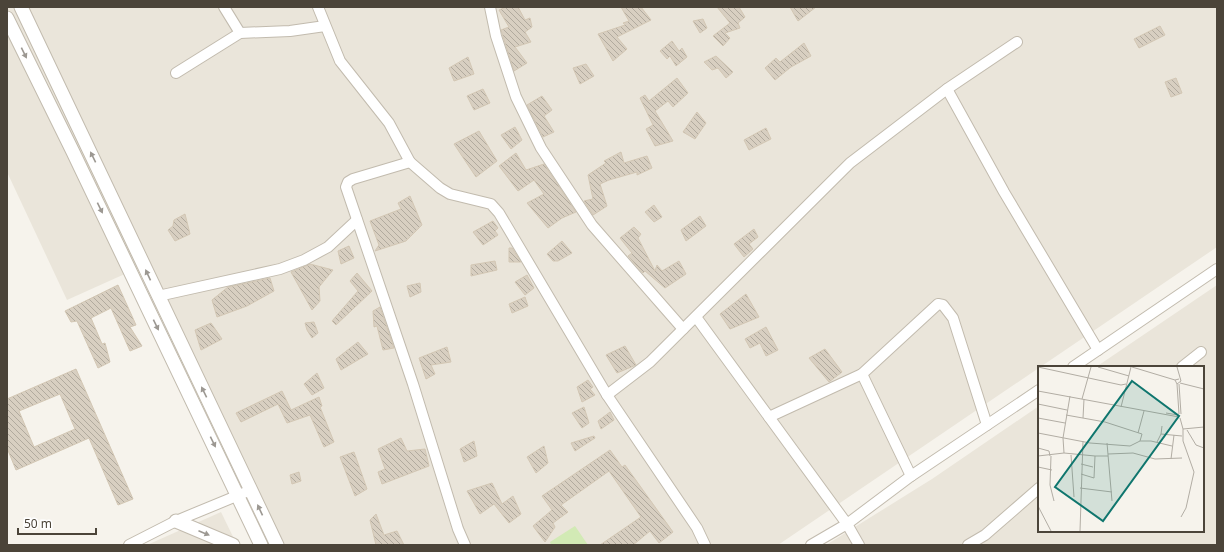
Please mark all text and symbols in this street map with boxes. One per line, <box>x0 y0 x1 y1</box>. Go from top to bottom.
one-way arrow <box>21 48 27 59</box>
one-way arrow <box>90 152 96 163</box>
one-way arrow <box>97 202 103 214</box>
one-way arrow <box>145 269 151 281</box>
one-way arrow <box>153 319 159 331</box>
inset map <box>1038 366 1204 532</box>
one-way arrow <box>201 387 207 398</box>
one-way arrow <box>209 437 216 448</box>
one-way arrow <box>257 504 263 515</box>
scale bar <box>18 510 96 536</box>
text: 50 m <box>24 515 52 532</box>
one-way arrow <box>199 530 210 536</box>

